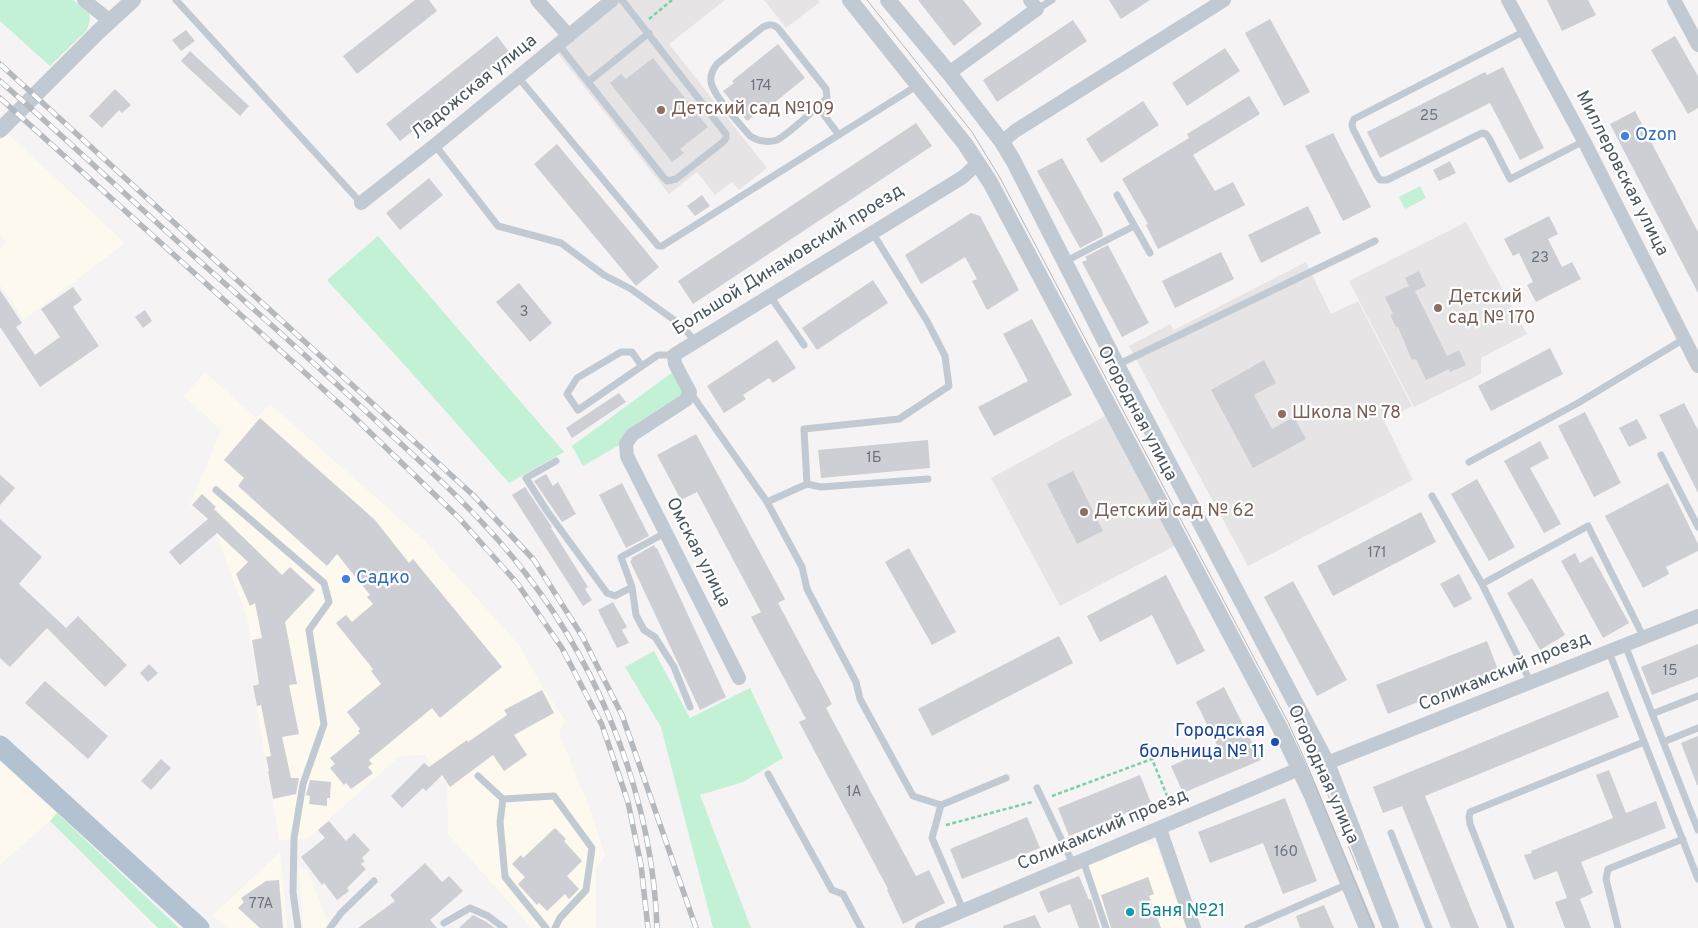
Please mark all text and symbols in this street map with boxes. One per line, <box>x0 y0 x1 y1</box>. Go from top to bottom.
street label: Ладожская улица <box>408 31 542 145</box>
house number: 174 <box>750 78 772 96</box>
street label: Миллеровская улица <box>1570 88 1672 260</box>
place label: Детский сад №109 <box>671 99 834 121</box>
marker: Детский сад №109 <box>655 104 667 116</box>
house number: 25 <box>1420 108 1438 126</box>
place label: Ozon <box>1635 125 1677 147</box>
marker: Ozon <box>1619 130 1631 142</box>
street label: Большой Динамовский проезд <box>669 181 909 341</box>
house number: 23 <box>1531 250 1549 268</box>
place label: Детский сад № 170 <box>1448 287 1535 330</box>
marker: Детский сад № 170 <box>1432 302 1444 314</box>
house number: 3 <box>519 304 529 322</box>
street label: Огородная улица <box>1091 343 1181 485</box>
place label: Школа № 78 <box>1292 403 1401 425</box>
marker: Школа № 78 <box>1276 408 1288 420</box>
house number: 1Б <box>866 450 882 468</box>
street label: Омская улица <box>660 494 734 612</box>
place label: Детский сад № 62 <box>1094 501 1254 523</box>
marker: Детский сад № 62 <box>1078 506 1090 518</box>
house number: 171 <box>1367 545 1387 563</box>
place label: Садко <box>356 568 409 590</box>
marker: Садко <box>340 573 352 585</box>
street label: Соликамский проезд <box>1416 629 1594 717</box>
house number: 15 <box>1663 663 1677 681</box>
street label: Огородная улица <box>1282 702 1362 848</box>
place label: Городская больница № 11 <box>1139 721 1265 764</box>
marker: Городская больница № 11 <box>1269 736 1281 748</box>
house number: 1А <box>846 784 862 802</box>
street label: Соликамский проезд <box>1015 785 1191 877</box>
house number: 160 <box>1274 844 1298 862</box>
house number: 77А <box>249 896 273 914</box>
place label: Баня №21 <box>1140 901 1225 923</box>
marker: Баня №21 <box>1124 906 1136 918</box>

